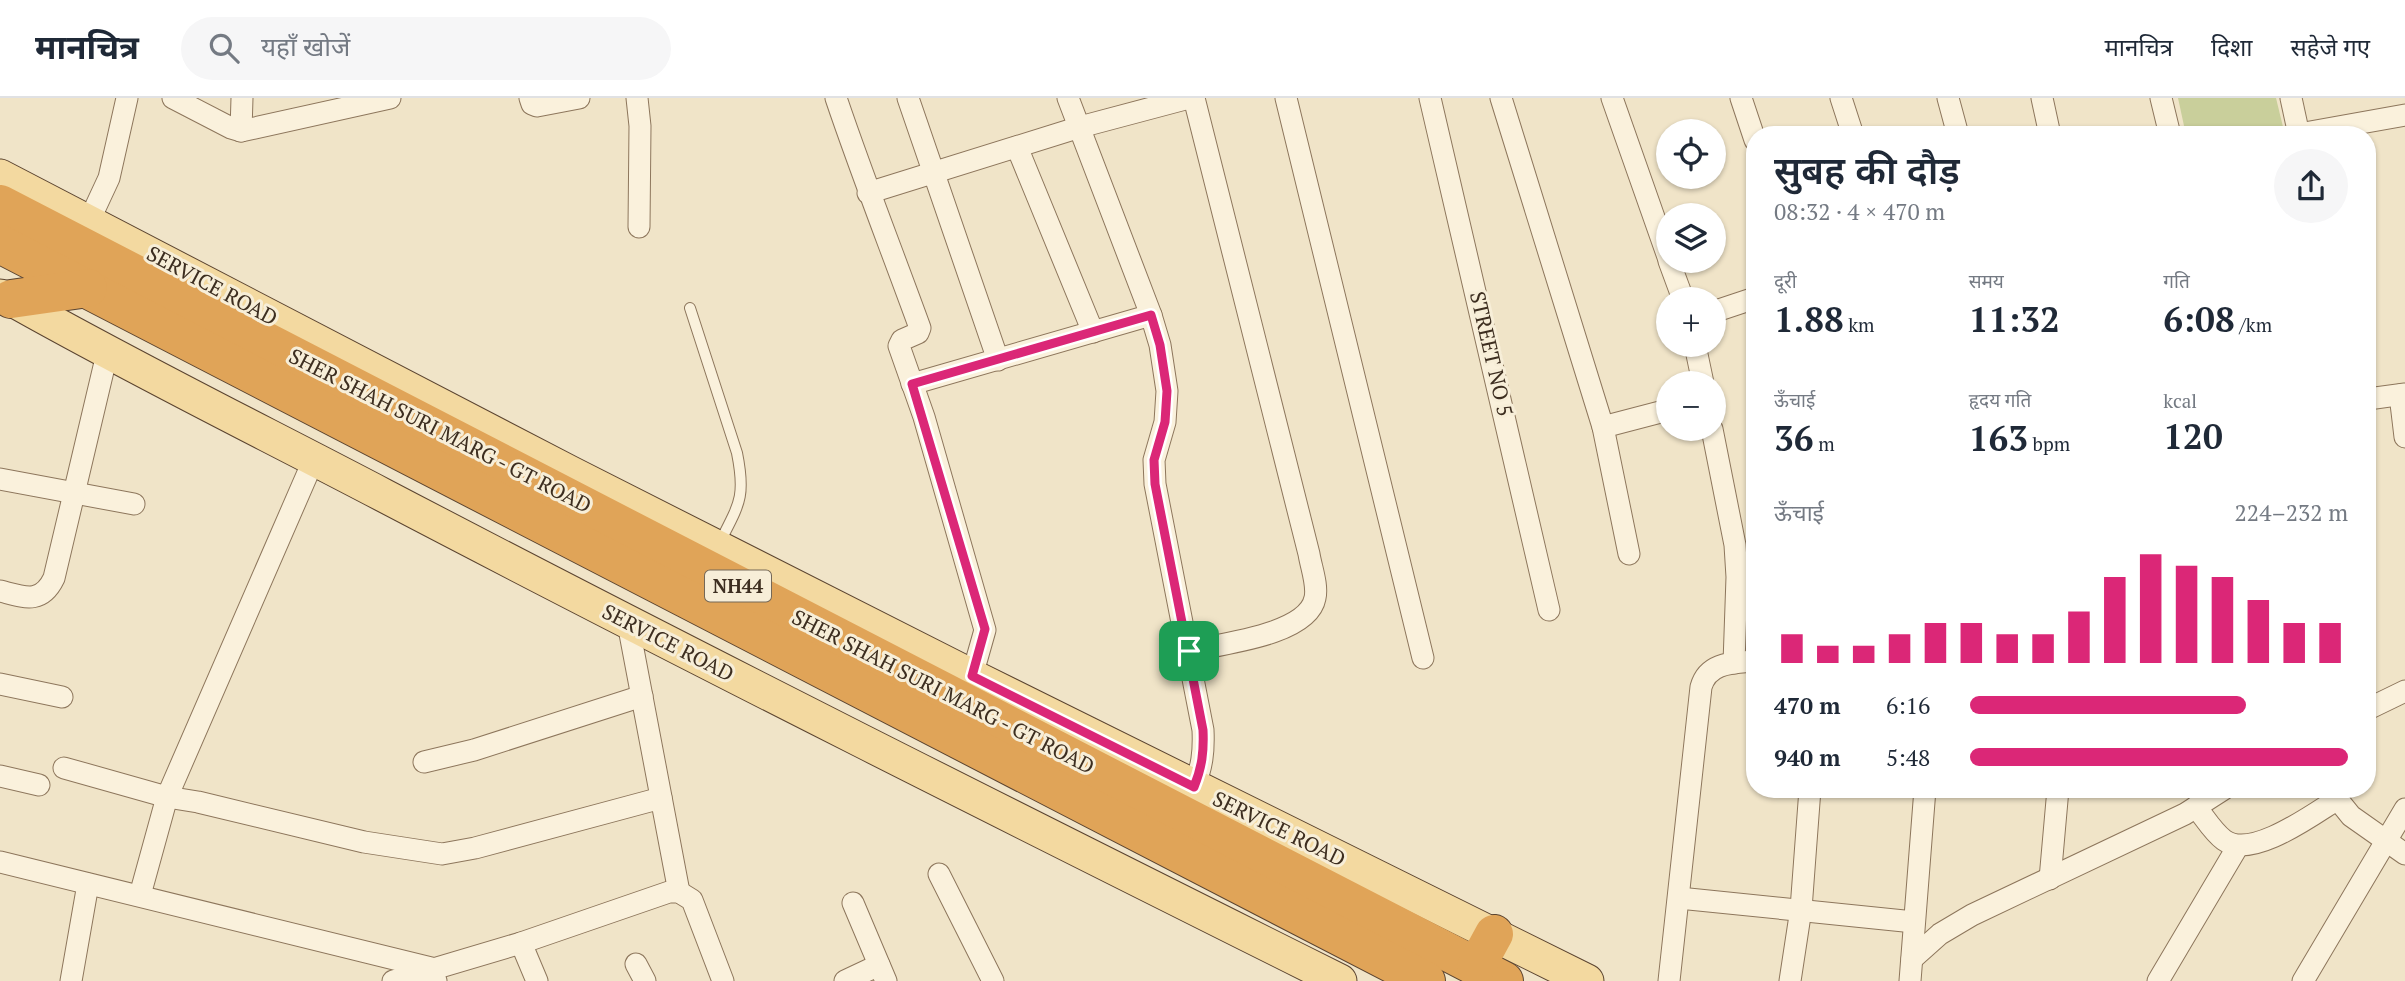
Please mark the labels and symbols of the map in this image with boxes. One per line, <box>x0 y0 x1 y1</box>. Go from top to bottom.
street label: SERVICE ROAD <box>142 239 283 331</box>
street label: STREET NO 5 <box>1464 289 1520 419</box>
street label: SHER SHAH SURI MARG - GT ROAD <box>284 341 596 519</box>
road number: NH44 <box>705 570 771 601</box>
street label: SERVICE ROAD <box>598 597 739 687</box>
street label: SHER SHAH SURI MARG - GT ROAD <box>787 602 1099 780</box>
pin <box>1159 621 1219 681</box>
street label: SERVICE ROAD <box>1208 784 1350 872</box>

